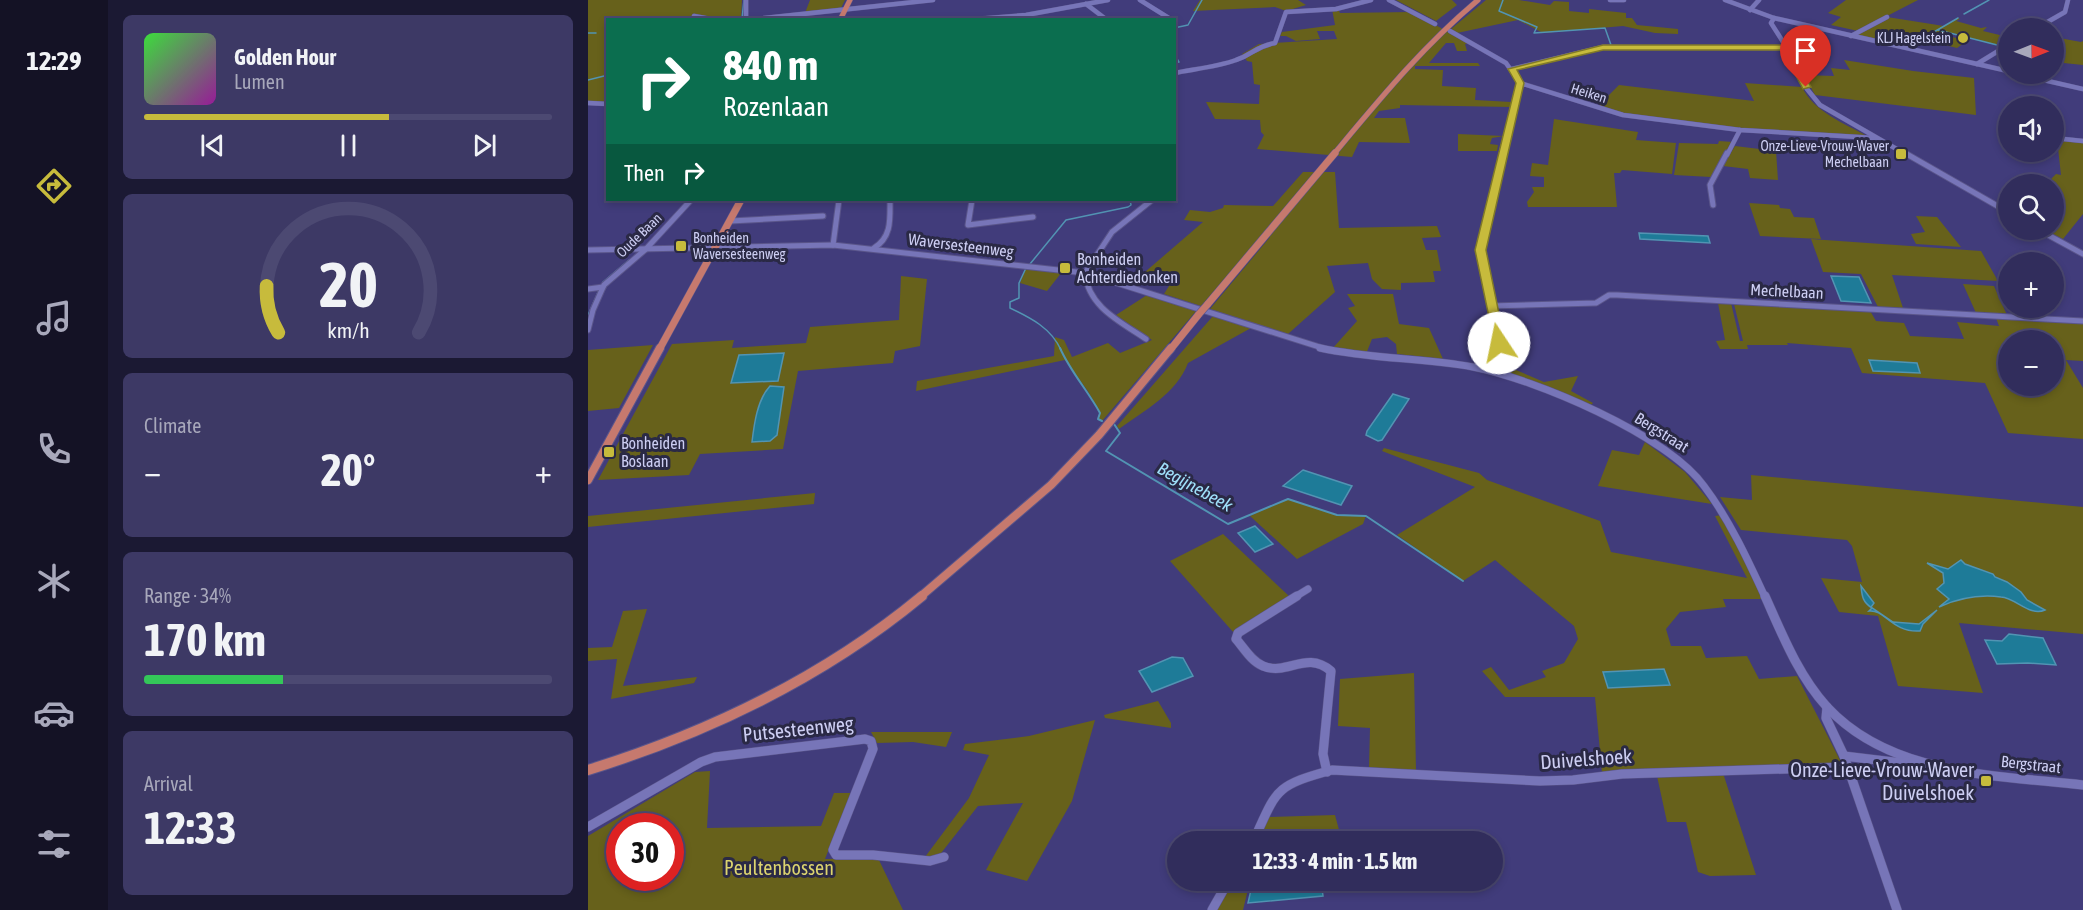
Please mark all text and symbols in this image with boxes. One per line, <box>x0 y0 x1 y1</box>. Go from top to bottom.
north arrow <box>1998 18 2064 84</box>
map controls <box>1998 18 2064 396</box>
pin <box>1780 25 1831 87</box>
place label: KLJ Hagelstein <box>1877 30 1951 46</box>
marker: KLJ Hagelstein <box>1956 31 1970 45</box>
icon: arrive <box>1789 34 1822 67</box>
text: 840 m <box>723 41 818 89</box>
icon: right <box>624 42 702 120</box>
text: Golden Hour <box>234 44 336 70</box>
text: 12:29 <box>26 45 82 76</box>
text: Lumen <box>234 70 285 93</box>
street label: Heiken <box>1569 80 1609 106</box>
text: Rozenlaan <box>723 91 829 122</box>
button: sound <box>1998 96 2064 162</box>
icon: previous <box>196 129 229 162</box>
icon: pause <box>332 129 365 162</box>
icon: next <box>468 129 501 162</box>
place label: Onze-Lieve-Vrouw-Waver Mechelbaan <box>1760 138 1890 170</box>
marker: Onze-Lieve-Vrouw-Waver Mechelbaan <box>1894 147 1908 161</box>
icon: right <box>677 156 710 189</box>
text: Then <box>624 160 665 186</box>
icon: directions <box>33 165 75 207</box>
button: search <box>1998 174 2064 240</box>
street label: Oude Baan <box>613 210 665 260</box>
place label: Bonheiden Waversesteenweg <box>693 230 786 262</box>
street label: Waversesteenweg <box>907 230 1015 261</box>
marker: Bonheiden Waversesteenweg <box>674 239 688 253</box>
text: 20 <box>319 249 377 320</box>
place label: Bonheiden Achterdiedonken <box>1077 250 1178 286</box>
button: + <box>1998 252 2064 318</box>
marker: Bonheiden Achterdiedonken <box>1058 261 1072 275</box>
street label: Mechelbaan <box>1750 280 1824 302</box>
icon: music <box>33 297 75 339</box>
position arrow <box>1467 311 1531 375</box>
text: km/h <box>327 318 369 343</box>
button: − <box>1998 330 2064 396</box>
street label: Bergstraat <box>1631 408 1693 457</box>
text: Climate <box>144 414 201 437</box>
icon: phone <box>33 428 75 470</box>
place label: Bonheiden Boslaan <box>621 434 685 470</box>
text: 20° <box>321 444 375 496</box>
marker: Bonheiden Boslaan <box>602 445 616 459</box>
text: − <box>144 452 161 490</box>
text: + <box>535 452 552 490</box>
water label: Begijnebeek <box>1154 457 1237 516</box>
icon: climate <box>33 560 75 602</box>
text: Range · 34% <box>144 584 231 607</box>
text: 170 km <box>144 614 266 666</box>
icon: car <box>33 692 75 734</box>
street label: Putsesteenweg <box>741 711 855 746</box>
street label: Duivelshoek <box>1539 744 1633 773</box>
street label: Bergstraat <box>2000 752 2062 777</box>
place label: Onze-Lieve-Vrouw-Waver Duivelshoek <box>1790 758 1975 804</box>
text: Arrival <box>144 772 193 795</box>
marker: Onze-Lieve-Vrouw-Waver Duivelshoek <box>1979 774 1993 788</box>
text: 12:33 <box>144 802 237 854</box>
speed limit sign: 30 <box>606 813 684 891</box>
icon: filters <box>33 823 75 865</box>
text: 12:33 · 4 min · 1.5 km <box>1253 848 1417 874</box>
park label: Peultenbossen <box>724 856 834 879</box>

